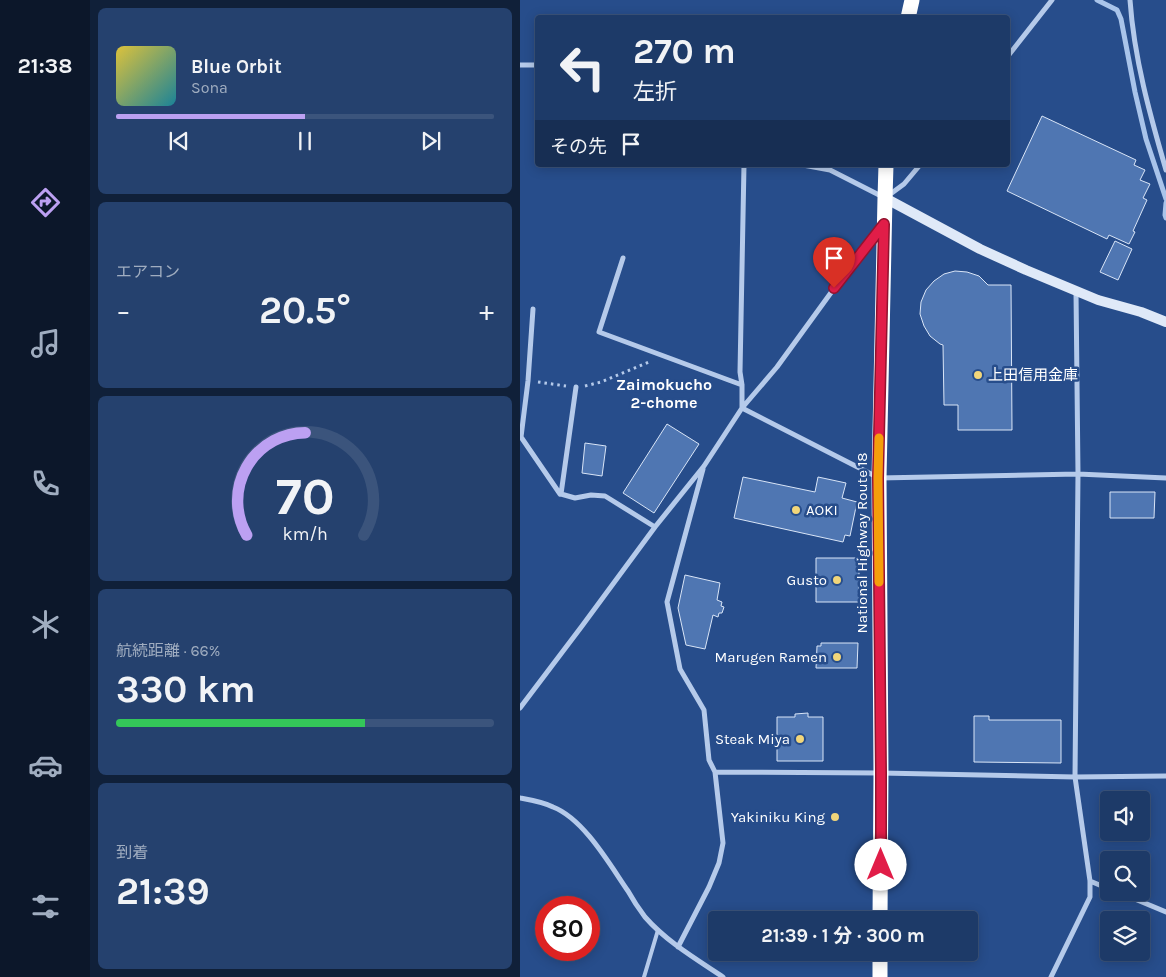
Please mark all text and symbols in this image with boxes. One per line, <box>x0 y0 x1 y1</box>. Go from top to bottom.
text: 270 m <box>633 31 736 72</box>
icon: left <box>550 35 615 100</box>
text: 21:38 <box>18 53 73 79</box>
text: Blue Orbit <box>191 56 282 78</box>
text: Sona <box>191 78 228 97</box>
text: 左折 <box>633 79 677 105</box>
icon: previous <box>165 127 193 155</box>
icon: pause <box>291 127 319 155</box>
icon: next <box>417 127 445 155</box>
icon: arrive <box>617 130 645 158</box>
text: その先 <box>550 136 607 158</box>
icon: directions <box>28 185 63 220</box>
pin <box>813 237 855 288</box>
icon: arrive <box>820 244 848 272</box>
text: エアコン <box>116 262 180 281</box>
text: 20.5° <box>259 288 351 333</box>
text: − <box>116 294 131 327</box>
text: + <box>479 294 494 327</box>
icon: music <box>28 326 63 361</box>
place label: 上田信用金庫 <box>988 366 1078 384</box>
marker: 上田信用金庫 <box>972 369 984 381</box>
district label: Zaimokucho 2-chome <box>616 375 712 412</box>
street label: National Highway Route 18 <box>853 452 871 634</box>
icon: phone <box>28 466 63 501</box>
text: 70 <box>276 466 334 527</box>
place label: AOKI <box>806 501 838 519</box>
marker: AOKI <box>790 504 802 516</box>
text: km/h <box>282 524 328 545</box>
place label: Gusto <box>787 571 827 589</box>
marker: Gusto <box>831 574 843 586</box>
icon: climate <box>28 607 63 642</box>
text: 航続距離 · 66% <box>116 641 220 660</box>
place label: Marugen Ramen <box>715 648 827 666</box>
marker: Marugen Ramen <box>831 651 843 663</box>
text: 330 km <box>116 667 255 712</box>
place label: Steak Miya <box>715 730 790 748</box>
marker: Steak Miya <box>794 733 806 745</box>
icon: car <box>28 748 63 783</box>
map controls <box>1100 791 1150 961</box>
button: sound <box>1100 791 1150 841</box>
place label: Yakiniku King <box>731 808 826 826</box>
marker: Yakiniku King <box>829 811 841 823</box>
position arrow <box>854 838 906 890</box>
text: 到着 <box>116 843 148 862</box>
button: search <box>1100 851 1150 901</box>
text: 21:39 <box>116 869 210 914</box>
icon: filters <box>28 889 63 924</box>
speed limit sign: 80 <box>535 896 600 961</box>
button: layers <box>1100 911 1150 961</box>
text: 21:39 · 1 分 · 300 m <box>761 925 925 947</box>

